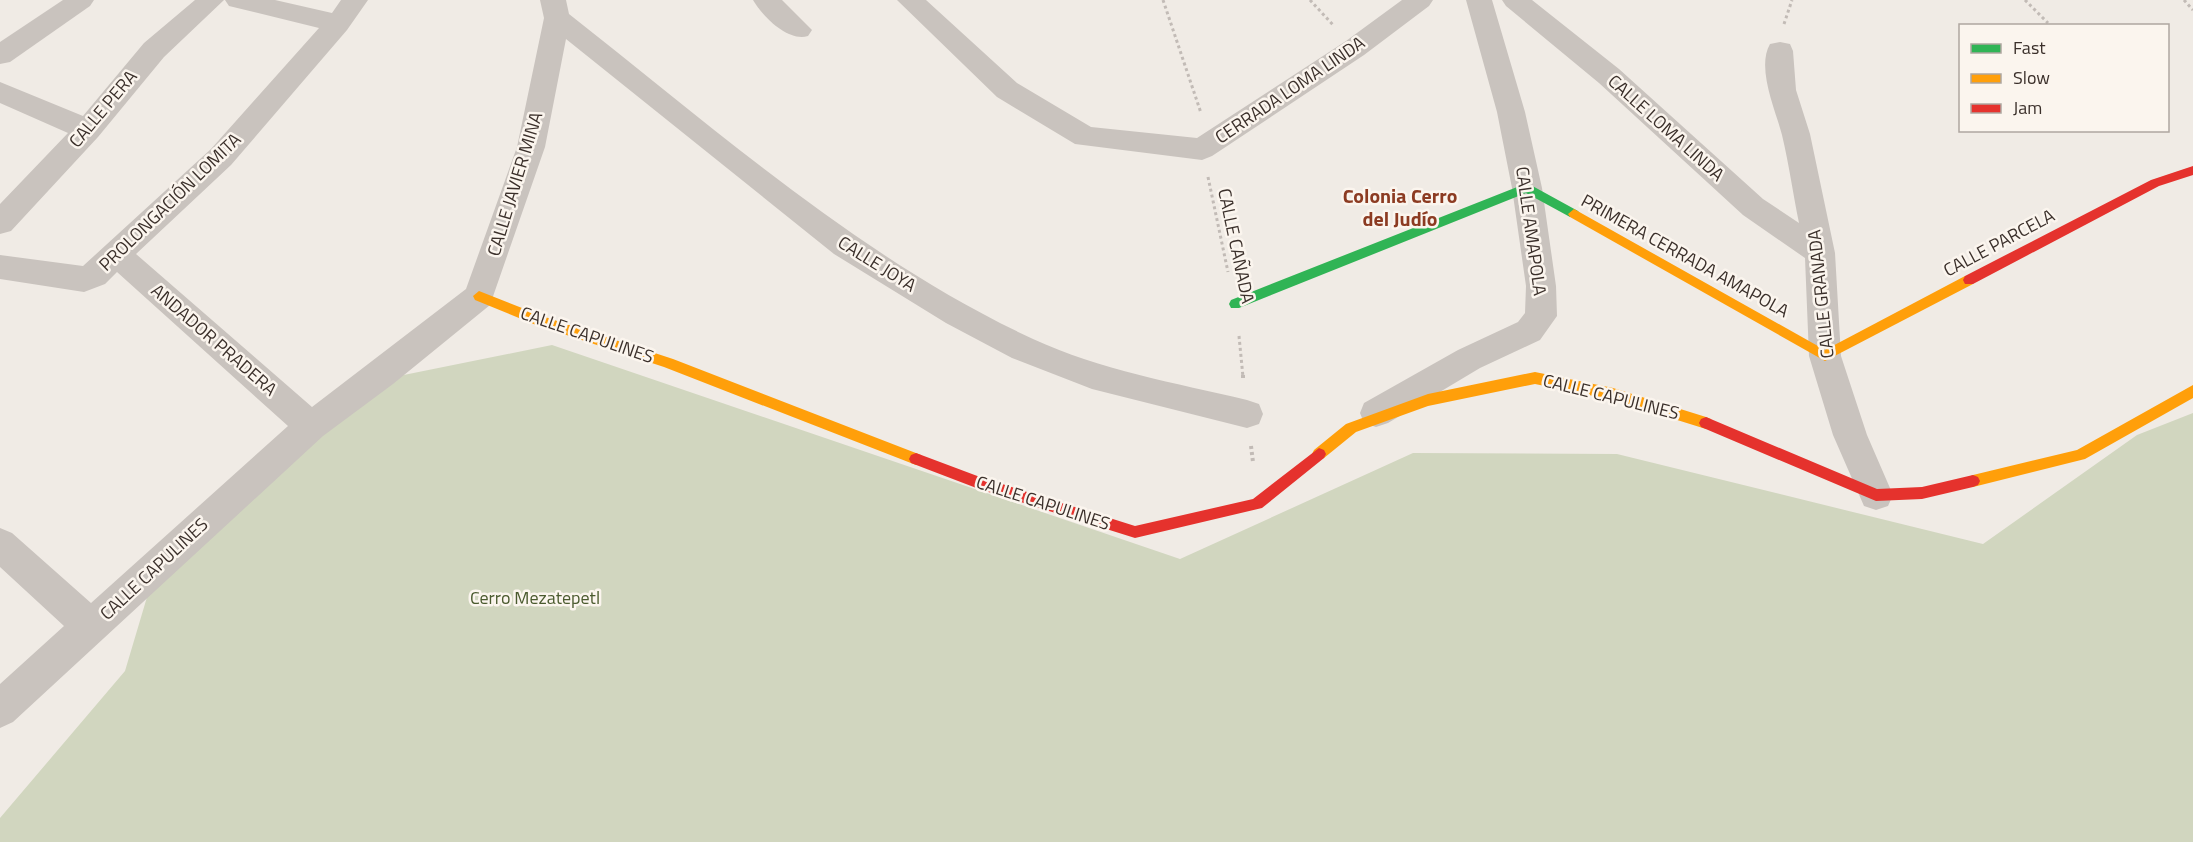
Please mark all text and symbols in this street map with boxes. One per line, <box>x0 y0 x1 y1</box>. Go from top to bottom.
legend <box>1959 24 2169 132</box>
street label: CERRADA LOMA LINDA <box>1209 29 1370 150</box>
text: Fast <box>2013 34 2046 61</box>
street label: CALLE PERA <box>62 64 143 153</box>
text: Slow <box>2013 64 2050 91</box>
street label: CALLE LOMA LINDA <box>1602 68 1731 188</box>
text: Jam <box>2013 94 2042 121</box>
street label: CALLE JAVIER MINA <box>480 108 549 259</box>
street label: PROLONGACIÓN LOMITA <box>92 126 247 277</box>
street label: CALLE AMAPOLA <box>1509 165 1554 298</box>
district label: Colonia Cerro del Judío <box>1343 180 1457 234</box>
street label: CALLE CAÑADA <box>1211 186 1262 306</box>
street label: PRIMERA CERRADA AMAPOLA <box>1576 187 1794 324</box>
street label: CALLE PARCELA <box>1938 202 2060 283</box>
street label: CALLE GRANADA <box>1800 228 1841 360</box>
street label: CALLE JOYA <box>833 229 922 298</box>
street label: ANDADOR PRADERA <box>145 277 283 402</box>
street label: CALLE CAPULINES <box>517 299 657 370</box>
street label: CALLE CAPULINES <box>1540 367 1682 426</box>
street label: CALLE CAPULINES <box>973 468 1114 537</box>
street label: CALLE CAPULINES <box>93 511 214 626</box>
park label: Cerro Mezatepetl <box>470 584 600 611</box>

